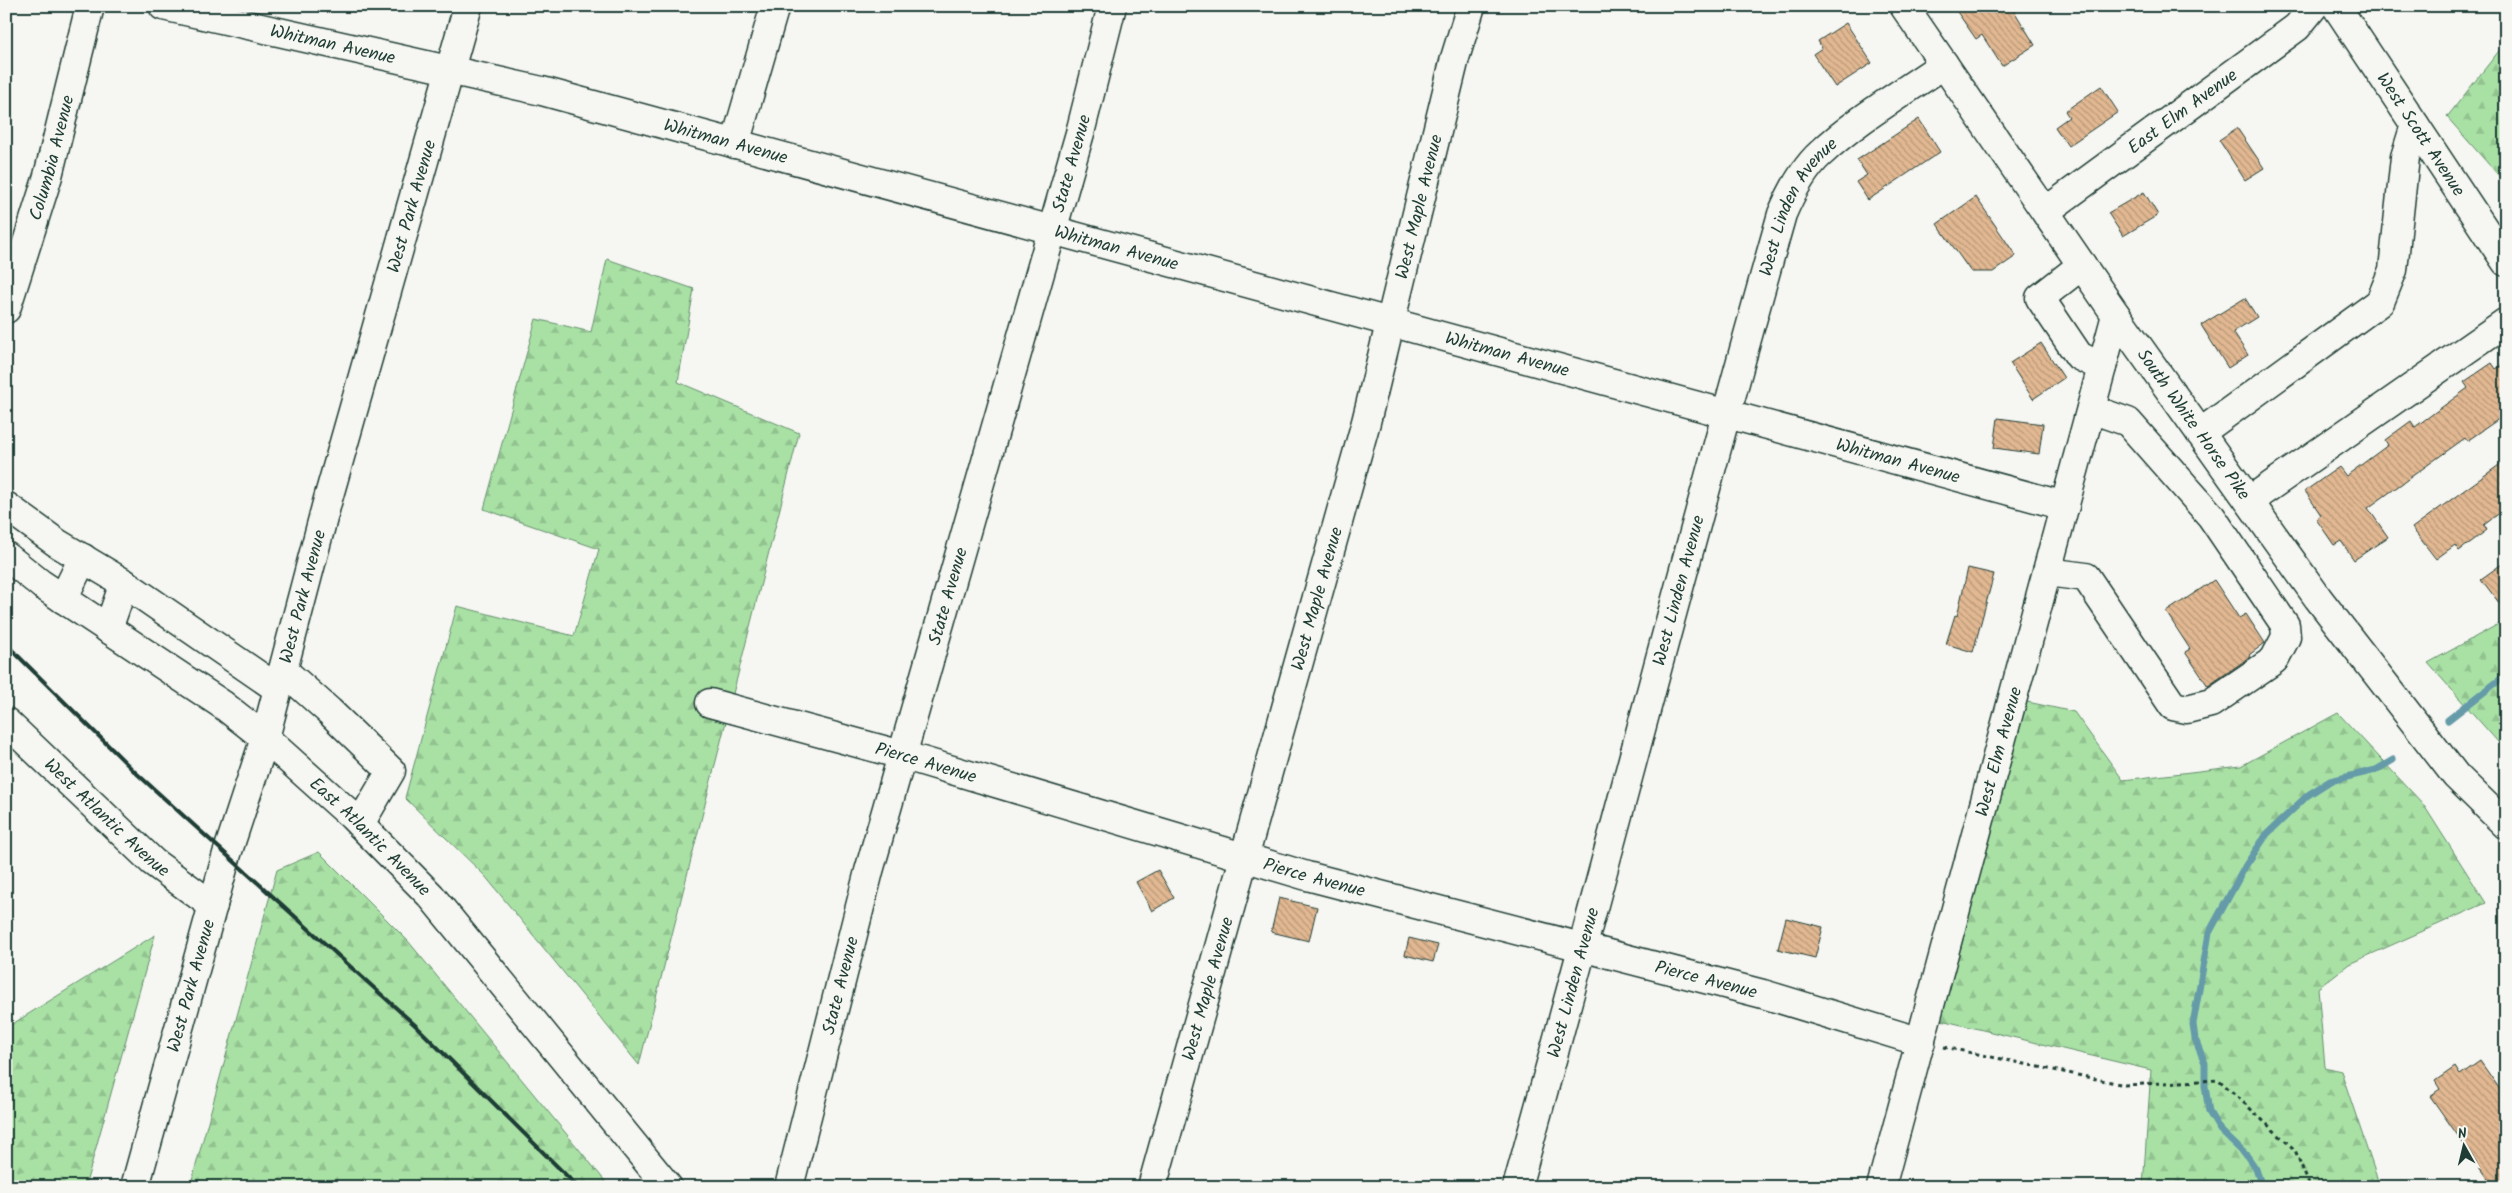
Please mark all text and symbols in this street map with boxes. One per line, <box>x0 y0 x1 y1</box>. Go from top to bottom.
street label: Whitman Avenue <box>267 17 398 74</box>
street label: East Elm Avenue <box>2122 62 2244 163</box>
street label: West Scott Avenue <box>2368 67 2472 203</box>
street label: Columbia Avenue <box>22 92 83 225</box>
street label: Whitman Avenue <box>660 112 791 173</box>
street label: State Avenue <box>1045 112 1100 216</box>
street label: West Linden Avenue <box>1752 131 1845 280</box>
street label: West Maple Avenue <box>1388 132 1452 282</box>
street label: West Park Avenue <box>380 137 445 277</box>
street label: Whitman Avenue <box>1051 218 1182 280</box>
street label: Whitman Avenue <box>1442 325 1572 386</box>
street label: South White Horse Pike <box>2129 343 2257 507</box>
street label: Whitman Avenue <box>1832 431 1963 493</box>
street label: West Linden Avenue <box>1646 512 1714 669</box>
street label: West Maple Avenue <box>1284 524 1352 674</box>
street label: West Park Avenue <box>272 527 335 667</box>
street label: State Avenue <box>921 544 977 649</box>
street label: West Elm Avenue <box>1968 684 2031 820</box>
street label: Pierce Avenue <box>872 735 980 792</box>
street label: West Atlantic Avenue <box>36 752 175 886</box>
street label: East Atlantic Avenue <box>302 771 437 904</box>
street label: Pierce Avenue <box>1259 851 1368 906</box>
street label: West Linden Avenue <box>1540 904 1609 1061</box>
street label: West Maple Avenue <box>1175 914 1243 1064</box>
street label: West Park Avenue <box>160 916 224 1056</box>
street label: State Avenue <box>815 934 868 1038</box>
street label: Pierce Avenue <box>1652 954 1760 1008</box>
north arrow <box>2440 1120 2490 1170</box>
text: N <box>2456 1123 2468 1146</box>

